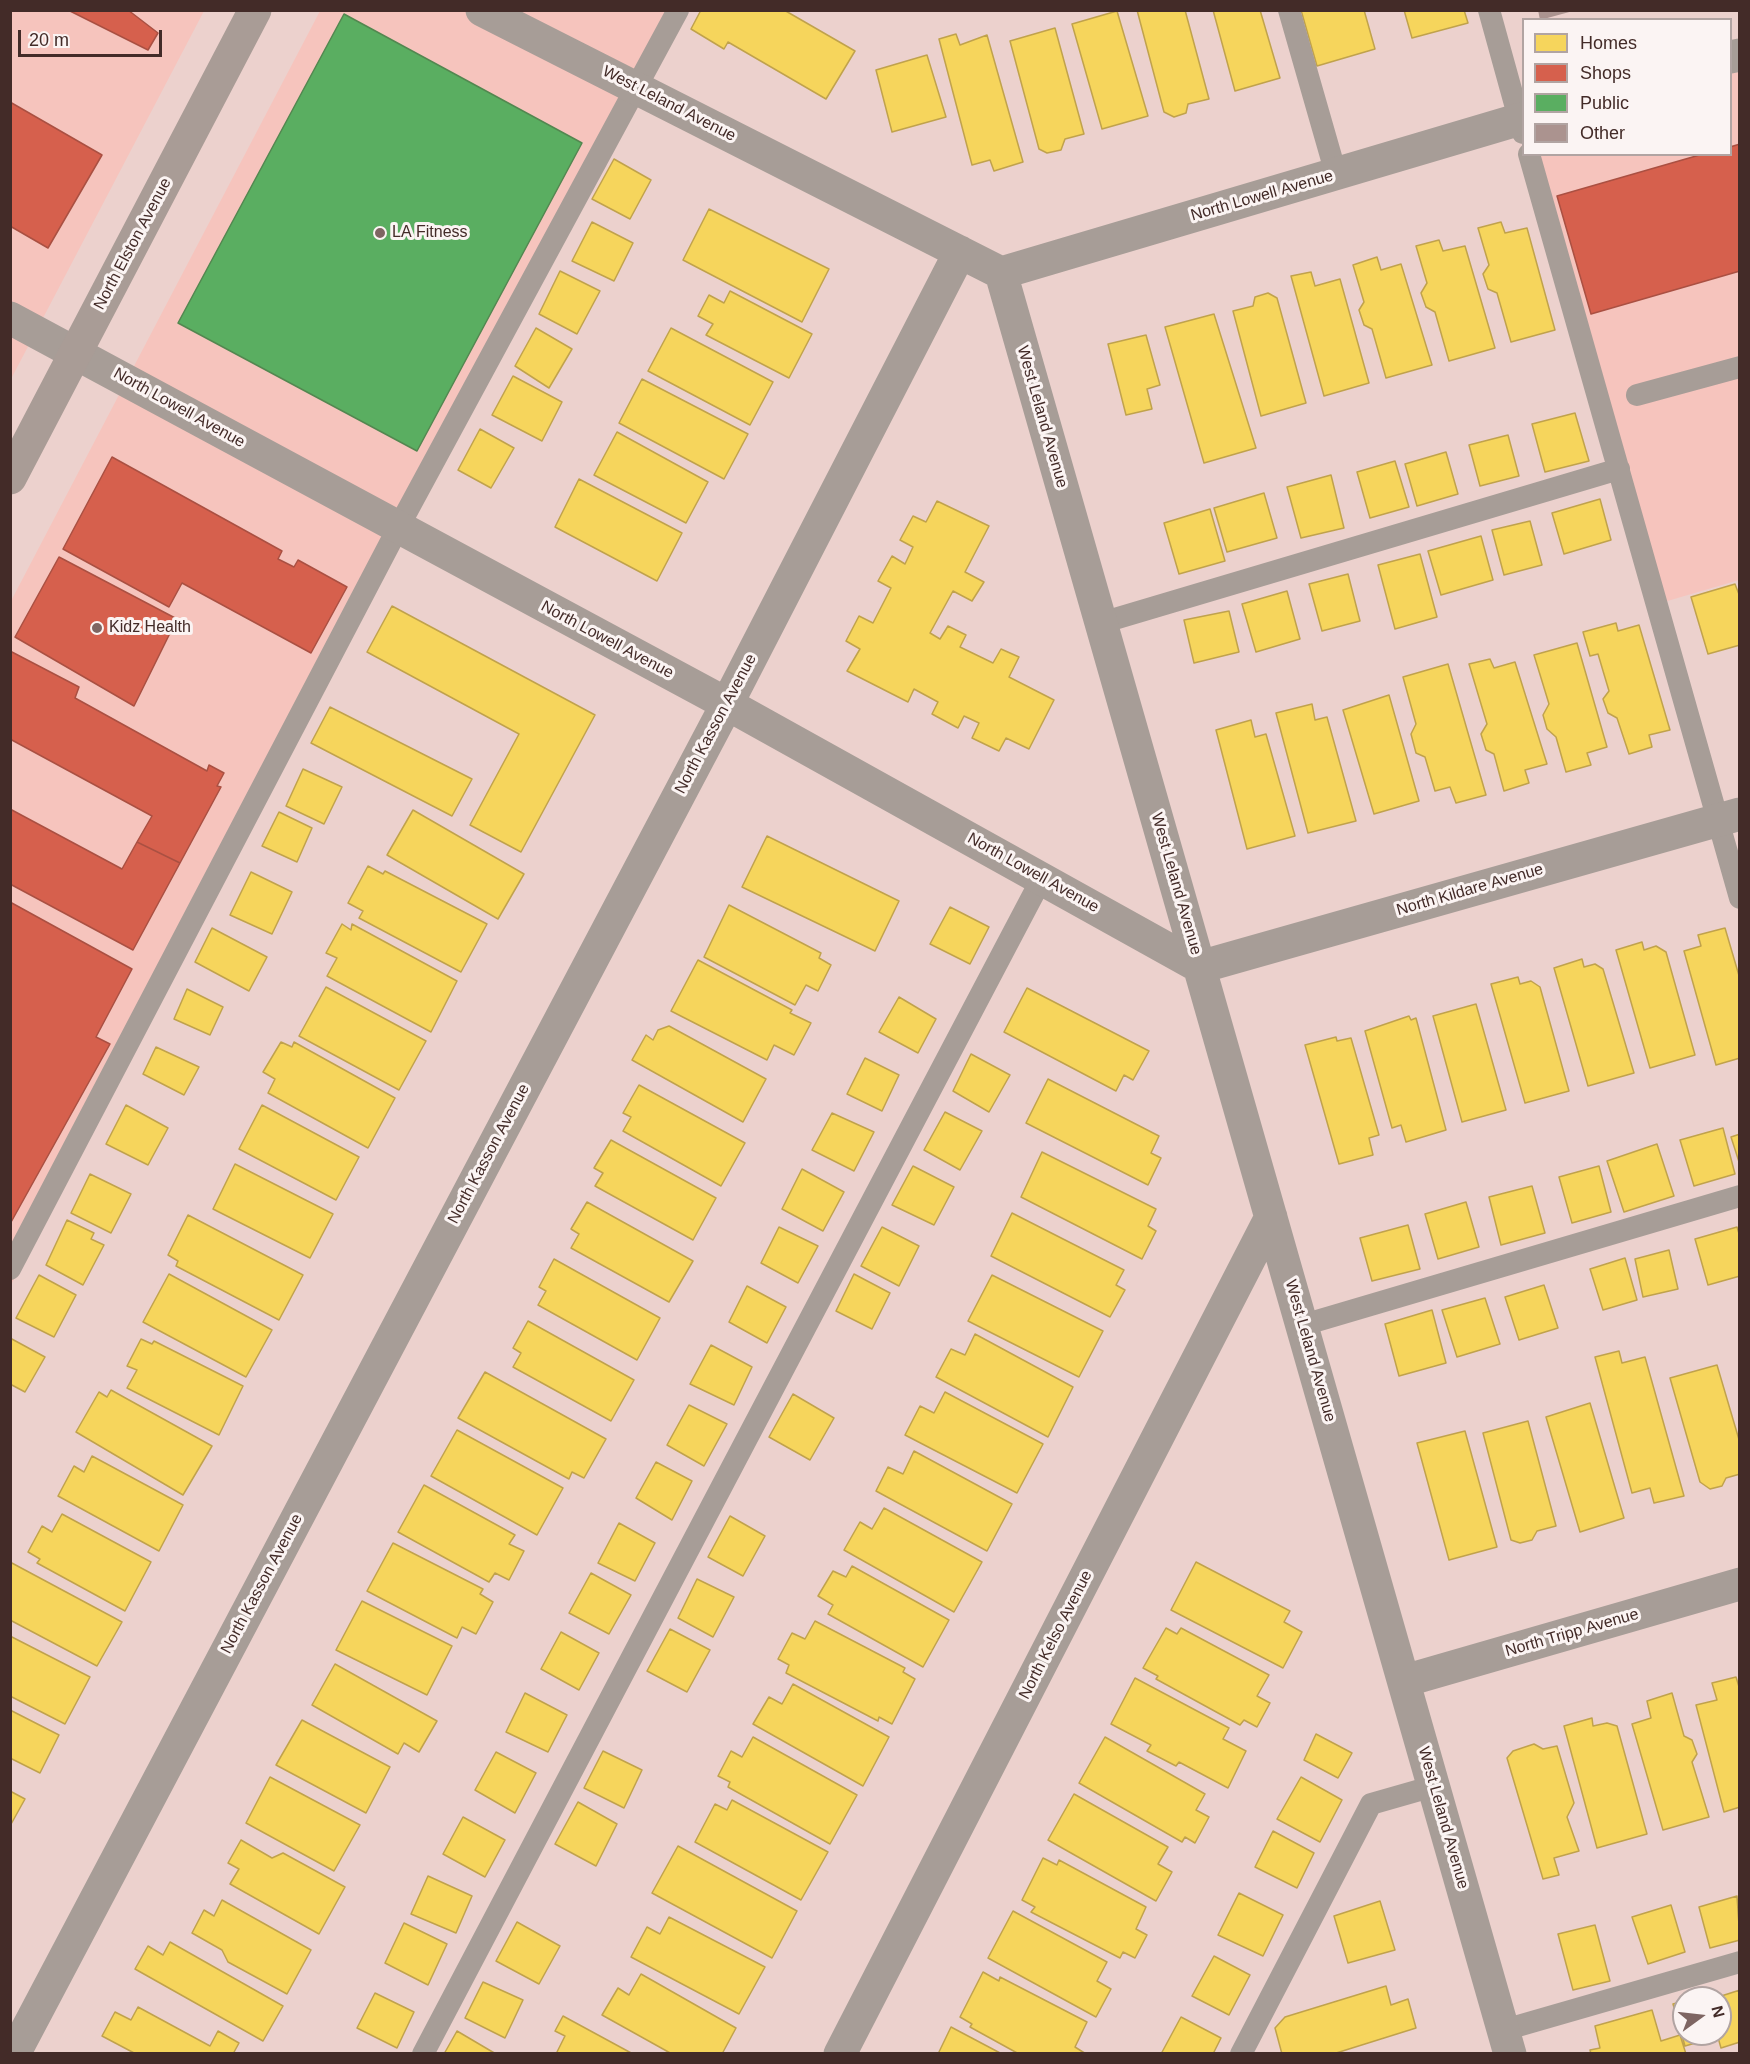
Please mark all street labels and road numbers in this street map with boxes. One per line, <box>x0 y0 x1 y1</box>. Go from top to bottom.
street label: West Leland Avenue <box>599 62 739 146</box>
street label: North Lowell Avenue <box>1189 166 1335 226</box>
street label: North Elston Avenue <box>90 175 176 313</box>
street label: West Leland Avenue <box>1013 344 1071 490</box>
street label: North Lowell Avenue <box>110 364 248 452</box>
street label: North Lowell Avenue <box>537 597 677 683</box>
street label: North Kasson Avenue <box>671 651 761 797</box>
street label: West Leland Avenue <box>1147 811 1205 957</box>
street label: North Lowell Avenue <box>964 829 1102 917</box>
street label: North Kildare Avenue <box>1394 860 1546 920</box>
street label: North Kasson Avenue <box>444 1081 534 1227</box>
street label: West Leland Avenue <box>1281 1278 1339 1424</box>
street label: North Kasson Avenue <box>217 1511 307 1657</box>
street label: North Kelso Avenue <box>1015 1567 1097 1703</box>
street label: North Tripp Avenue <box>1503 1605 1641 1661</box>
street label: West Leland Avenue <box>1414 1745 1472 1891</box>

